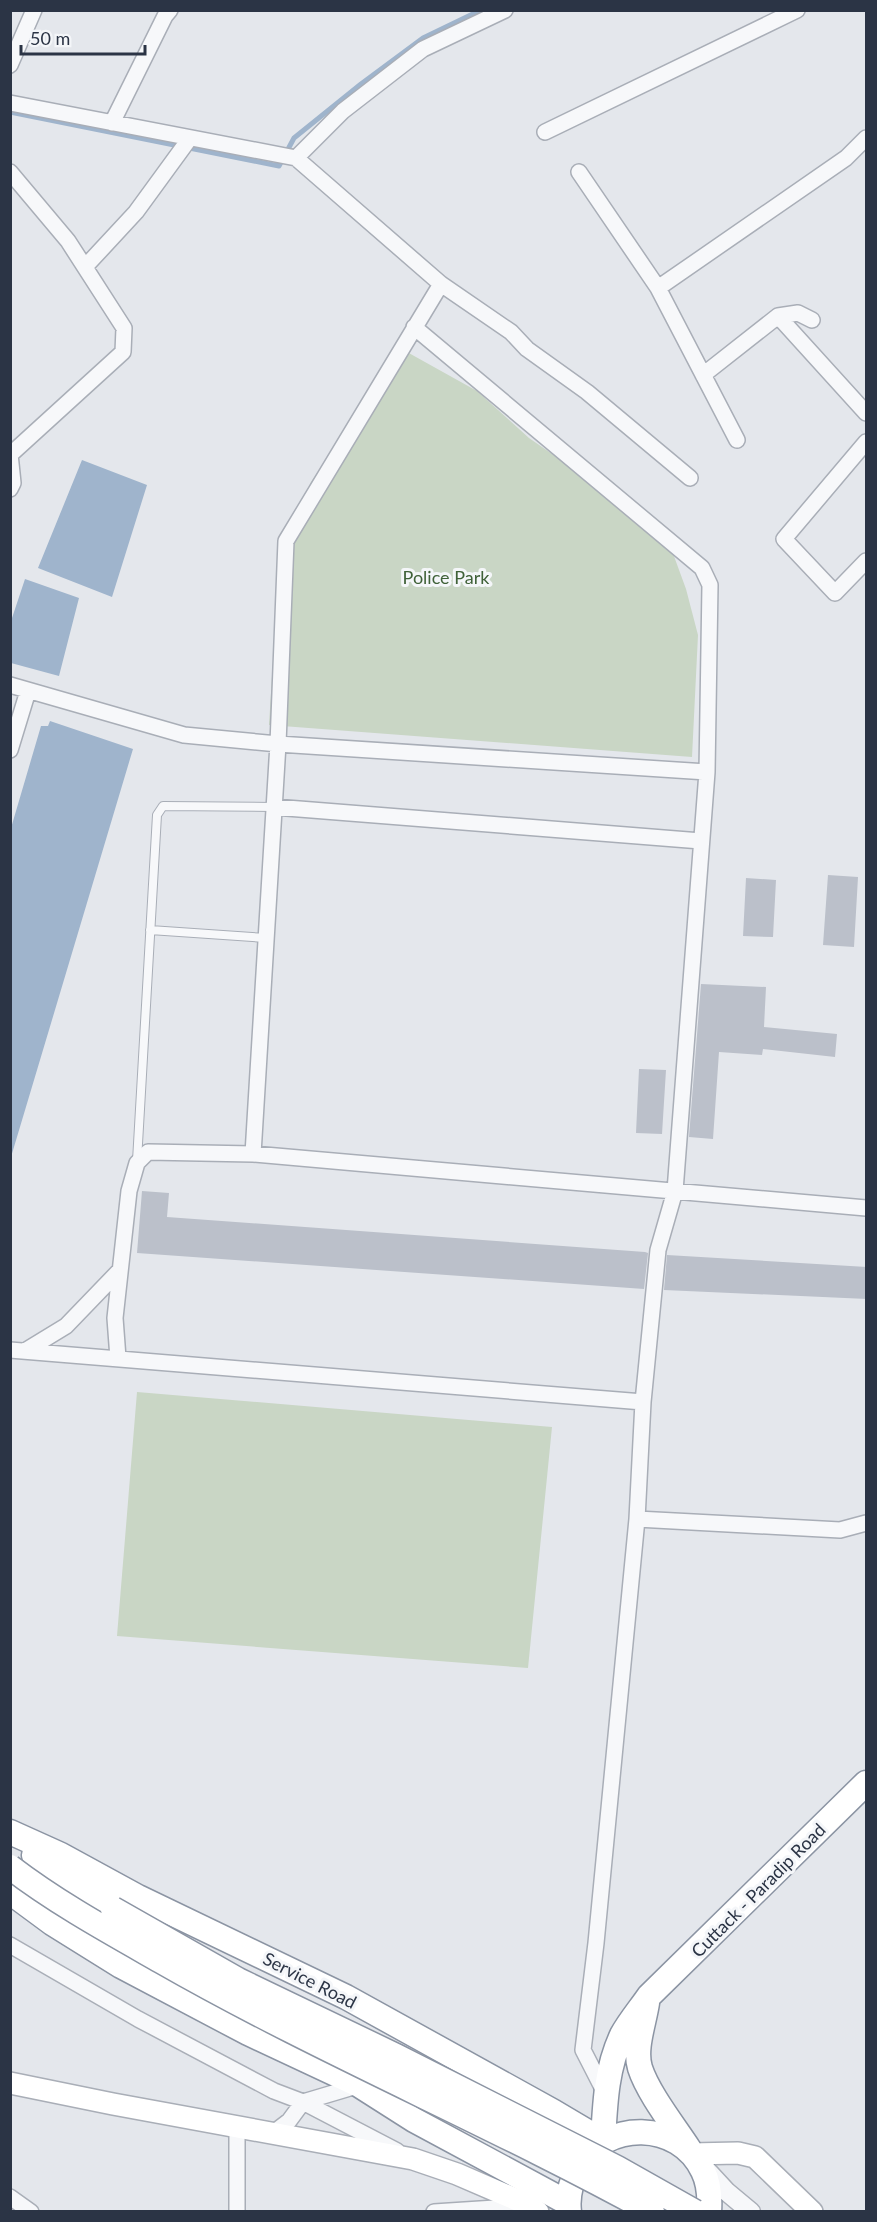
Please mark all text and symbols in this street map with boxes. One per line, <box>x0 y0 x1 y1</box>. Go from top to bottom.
scale bar <box>21 18 146 56</box>
text: 50 m <box>30 27 70 49</box>
park label: Police Park <box>403 566 490 588</box>
street label: Cuttack - Paradip Road <box>686 1818 830 1962</box>
street label: Service Road <box>260 1947 360 2013</box>

